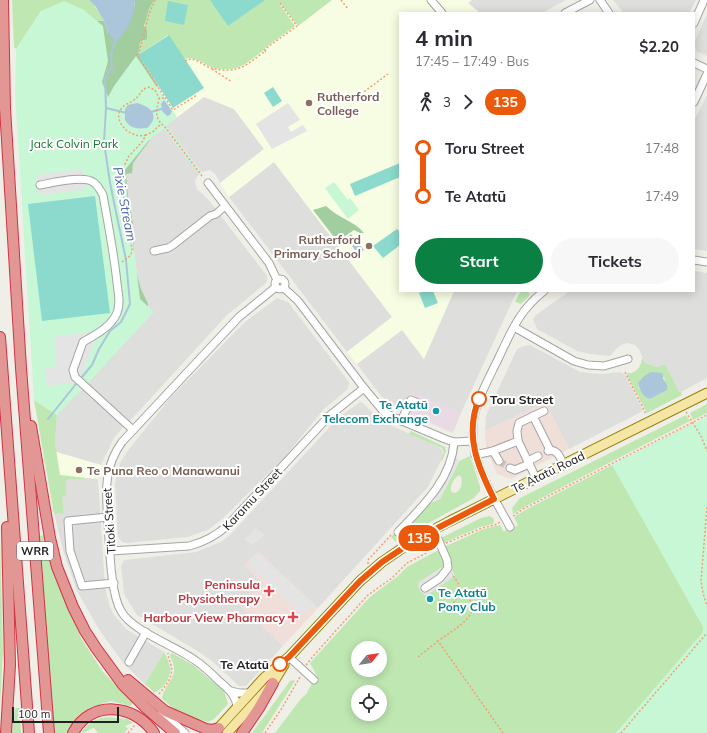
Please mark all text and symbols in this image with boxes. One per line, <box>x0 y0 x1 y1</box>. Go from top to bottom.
text: 4 min <box>415 24 473 52</box>
text: $2.20 <box>639 37 679 56</box>
text: 17:45 – 17:49 · Bus <box>415 53 529 69</box>
place label: Rutherford College <box>317 89 379 118</box>
icon: walk <box>415 91 437 113</box>
icon: forward <box>457 91 479 113</box>
text: 135 <box>493 93 518 111</box>
text: 3 <box>443 94 451 110</box>
marker: Rutherford College <box>304 98 314 108</box>
park label: Jack Colvin Park <box>30 136 119 151</box>
text: Toru Street <box>445 139 524 158</box>
text: 17:48 <box>645 140 679 156</box>
water label: Pixie Stream <box>110 165 140 243</box>
text: Te Atatū <box>445 187 506 206</box>
text: 17:49 <box>645 188 679 204</box>
place label: Rutherford Primary School <box>274 232 361 261</box>
button: Start <box>415 238 543 284</box>
button: Tickets <box>551 238 679 284</box>
marker: Rutherford Primary School <box>364 241 374 251</box>
marker: Toru Street <box>471 391 487 407</box>
place label: Toru Street <box>490 392 554 407</box>
place label: Te Atatū Telecom Exchange <box>323 397 428 426</box>
marker: Te Atatū Telecom Exchange <box>431 406 441 416</box>
street label: Te Atatū Road <box>509 448 587 496</box>
place label: Te Puna Reo o Manawanui <box>87 463 240 478</box>
marker: Te Puna Reo o Manawanui <box>74 465 84 475</box>
street label: Karamu Street <box>219 465 285 533</box>
street label: Titoki Street <box>99 487 119 555</box>
line badge: 135 <box>396 525 442 551</box>
text: 135 <box>406 529 432 547</box>
road number: WRR <box>17 542 53 560</box>
place label: Peninsula Physiotherapy <box>178 577 260 606</box>
marker: Peninsula Physiotherapy <box>263 585 275 597</box>
place label: Te Atatū Pony Club <box>438 585 496 614</box>
marker: Te Atatū Pony Club <box>425 594 435 604</box>
place label: Harbour View Pharmacy <box>143 610 285 625</box>
marker: Harbour View Pharmacy <box>288 612 298 622</box>
north arrow <box>351 641 387 677</box>
map controls <box>351 641 387 721</box>
marker: Te Atatū <box>272 656 288 672</box>
place label: Te Atatū <box>220 657 269 672</box>
button: locate <box>351 685 387 721</box>
scale bar <box>12 705 119 724</box>
text: 100 m <box>18 707 50 721</box>

